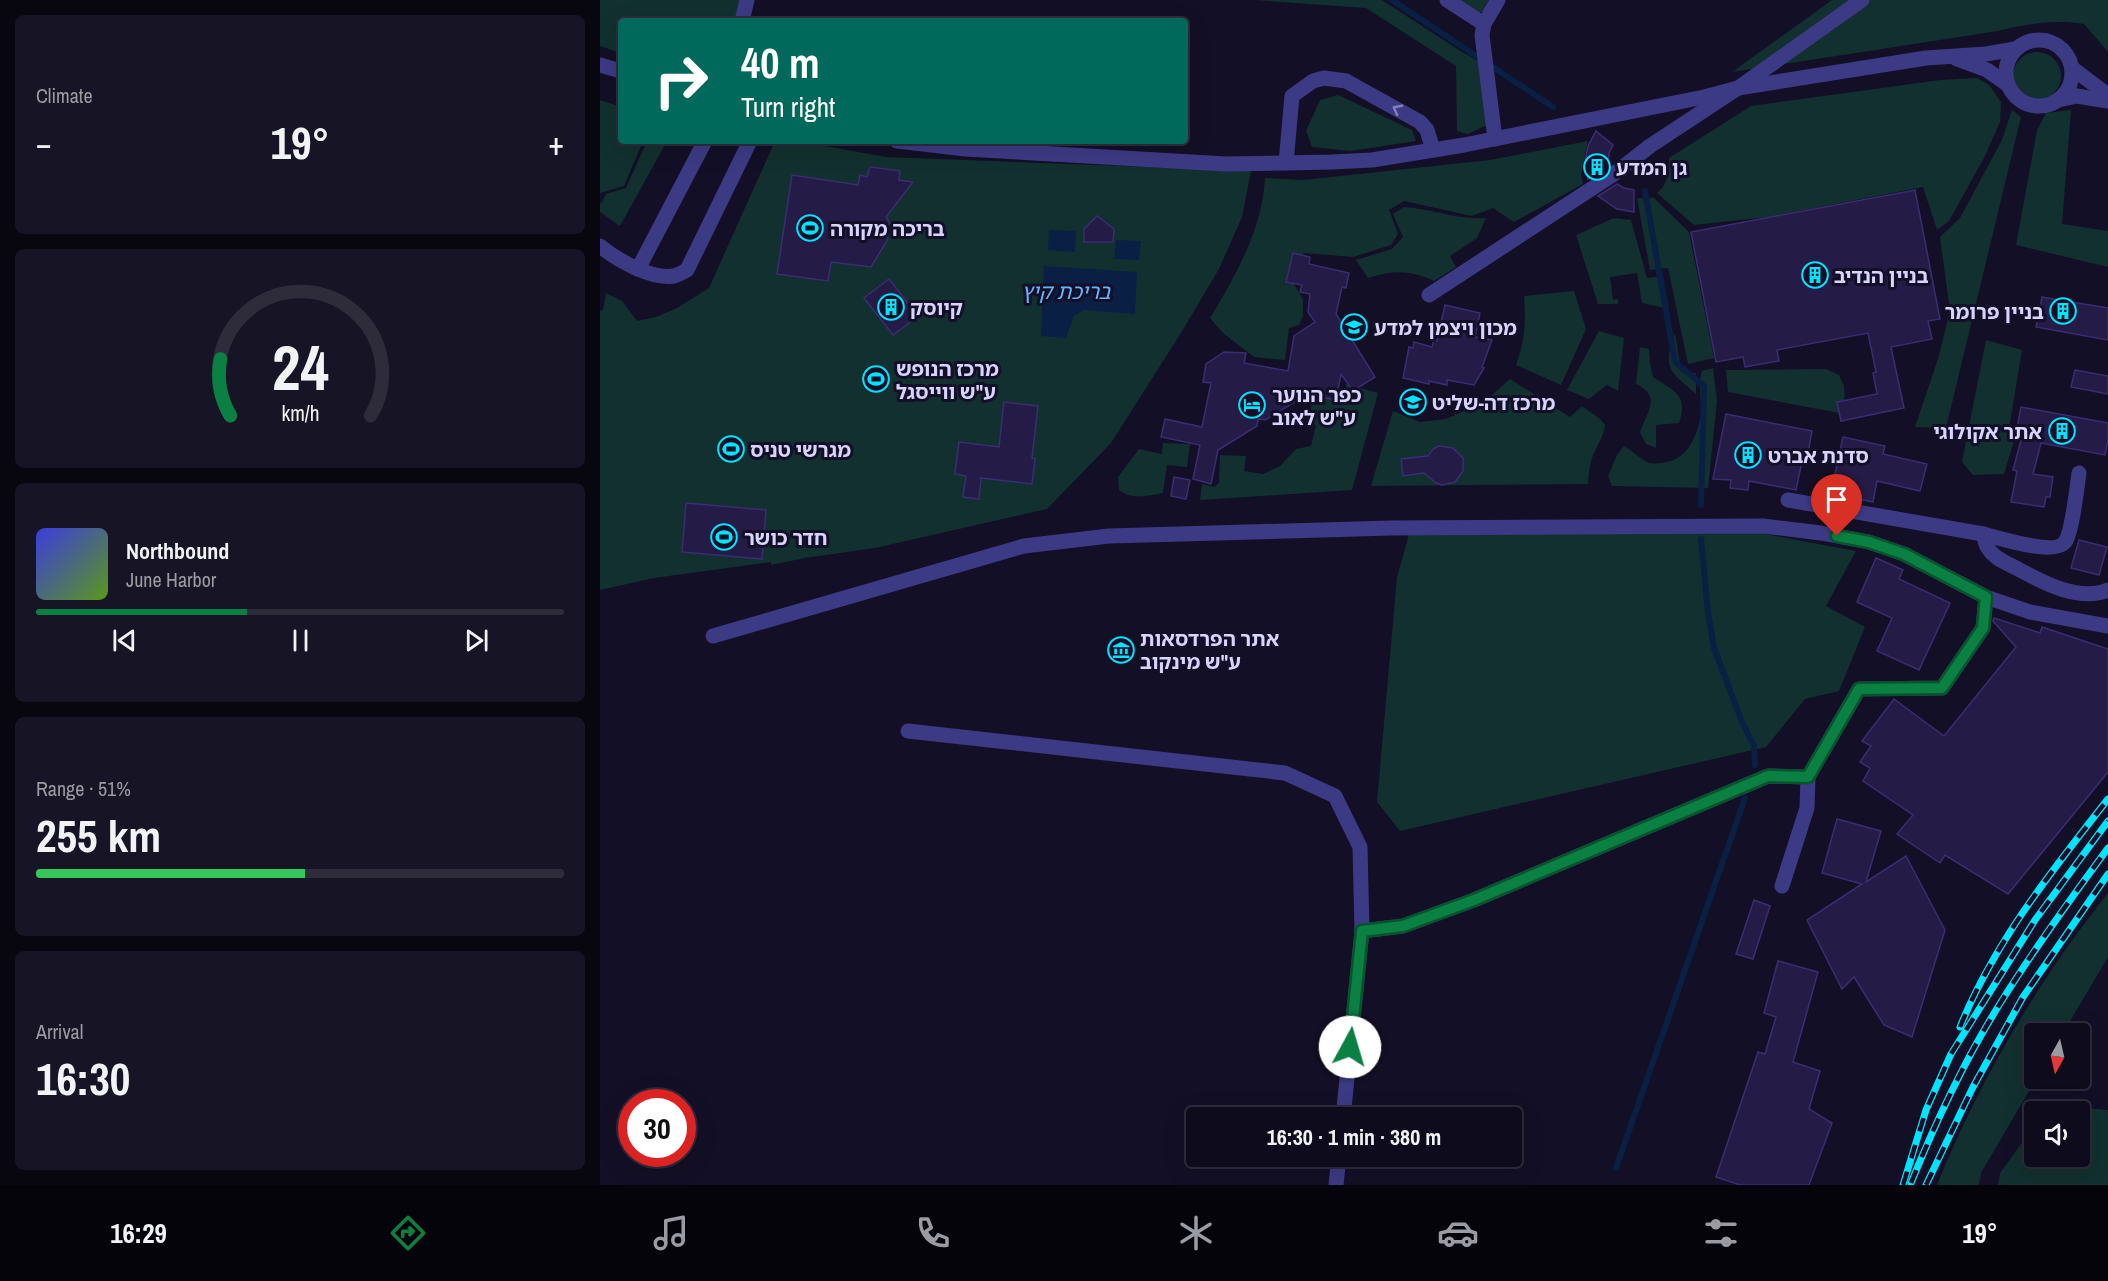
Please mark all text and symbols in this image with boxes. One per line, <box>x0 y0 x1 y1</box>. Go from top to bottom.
text: 40 m <box>741 35 820 91</box>
icon: right <box>642 42 720 120</box>
text: Climate <box>36 82 93 109</box>
text: Turn right <box>741 89 835 125</box>
one-way arrow <box>1392 105 1403 116</box>
text: 19° <box>270 112 330 173</box>
text: − <box>36 121 52 165</box>
text: + <box>548 121 564 165</box>
building icon: גן המדע <box>1582 152 1612 182</box>
place label: גן המדע <box>1616 154 1687 181</box>
sports icon: בריכה מקורה <box>795 213 825 243</box>
place label: בריכה מקורה <box>830 215 945 242</box>
building icon: בניין הנדיב <box>1800 260 1830 290</box>
place label: בניין הנדיב <box>1834 262 1929 289</box>
water label: בריכת קיץ <box>1022 277 1111 306</box>
building icon: קיוסק <box>876 292 906 322</box>
place label: קיוסק <box>910 294 963 321</box>
building icon: בניין פרומר <box>2048 296 2078 326</box>
place label: בניין פרומר <box>1944 298 2044 325</box>
school or university icon: מכון ויצמן למדע <box>1339 312 1369 342</box>
place label: מכון ויצמן למדע <box>1374 314 1517 341</box>
text: 24 <box>272 325 328 409</box>
place label: מרכז הנופש ע"ש ווייסגל <box>896 355 999 405</box>
sports icon: מרכז הנופש ע"ש ווייסגל <box>861 364 891 394</box>
place label: כפר הנוער ע"ש לאוב <box>1272 381 1362 431</box>
school or university icon: מרכז דה-שליט <box>1398 387 1428 417</box>
place label: מרכז דה-שליט <box>1432 389 1555 416</box>
hotel icon: כפר הנוער ע"ש לאוב <box>1237 390 1267 420</box>
text: km/h <box>281 399 319 428</box>
building icon: אתר אקולוגי <box>2047 416 2077 446</box>
place label: אתר אקולוגי <box>1933 418 2042 445</box>
sports icon: מגרשי טניס <box>716 434 746 464</box>
place label: מגרשי טניס <box>750 436 851 463</box>
building icon: סדנת אברט <box>1733 440 1763 470</box>
place label: סדנת אברט <box>1768 442 1869 469</box>
pin <box>1811 474 1862 536</box>
icon: arrive <box>1820 483 1853 516</box>
sports icon: חדר כושר <box>709 522 739 552</box>
place label: חדר כושר <box>744 524 828 551</box>
text: Northbound <box>126 536 229 566</box>
text: June Harbor <box>126 566 216 593</box>
icon: previous <box>108 624 141 657</box>
icon: pause <box>284 624 317 657</box>
icon: next <box>460 624 493 657</box>
place label: אתר הפרדסאות ע"ש מינקוב <box>1140 625 1279 675</box>
museum icon: אתר הפרדסאות ע"ש מינקוב <box>1106 635 1136 665</box>
text: Range · 51% <box>36 775 131 802</box>
text: 255 km <box>36 805 161 866</box>
position arrow <box>1318 1015 1382 1079</box>
text: Arrival <box>36 1018 83 1045</box>
north arrow <box>2024 1023 2090 1089</box>
map controls <box>2024 1023 2090 1167</box>
text: 16:30 <box>36 1048 130 1109</box>
speed limit sign: 30 <box>618 1089 696 1167</box>
button: sound <box>2024 1101 2090 1167</box>
text: 16:30 · 1 min · 380 m <box>1267 1122 1441 1152</box>
icon: directions <box>387 1212 429 1254</box>
icon: music <box>650 1212 692 1254</box>
icon: phone <box>912 1212 954 1254</box>
icon: climate <box>1175 1212 1217 1254</box>
icon: car <box>1437 1212 1479 1254</box>
icon: filters <box>1700 1212 1742 1254</box>
text: 16:29 <box>110 1215 167 1251</box>
text: 19° <box>1962 1215 1998 1251</box>

